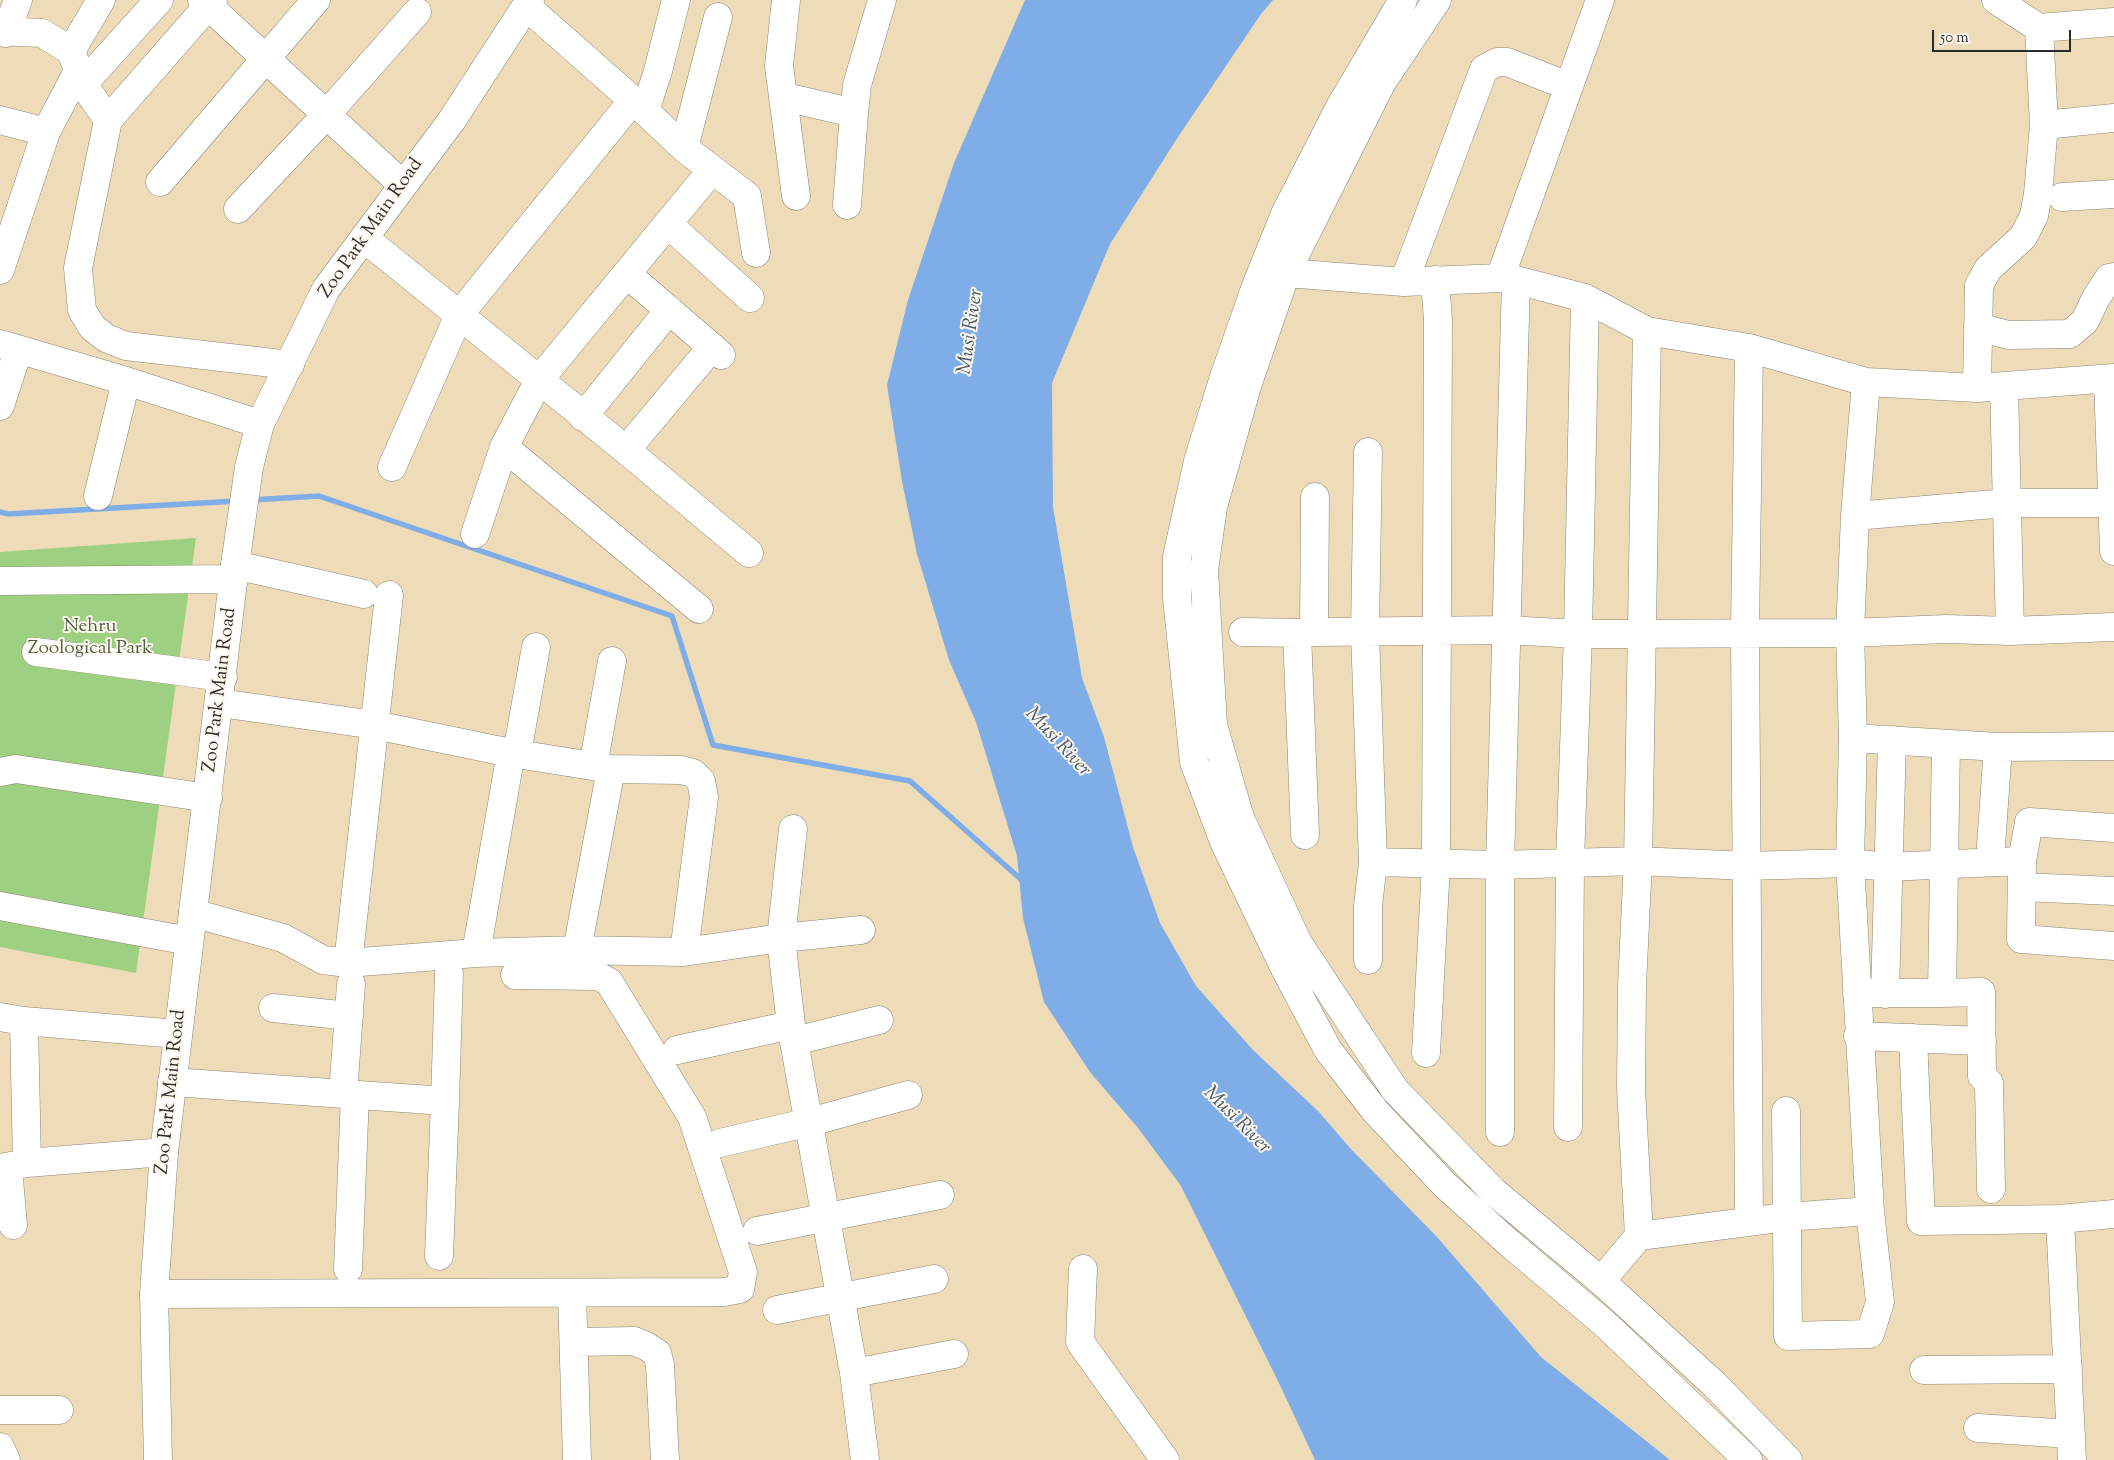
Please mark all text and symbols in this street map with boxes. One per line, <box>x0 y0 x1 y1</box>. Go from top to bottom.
scale bar <box>1934 20 2073 52</box>
text: 50 m <box>1940 28 1969 49</box>
street label: Zoo Park Main Road <box>315 155 429 303</box>
water label: Musi River <box>954 288 990 376</box>
street label: Zoo Park Main Road <box>200 606 242 774</box>
park label: Nehru Zoological Park <box>28 617 152 661</box>
water label: Musi River <box>1019 703 1095 783</box>
street label: Zoo Park Main Road <box>152 1009 192 1175</box>
water label: Musi River <box>1197 1082 1275 1160</box>

